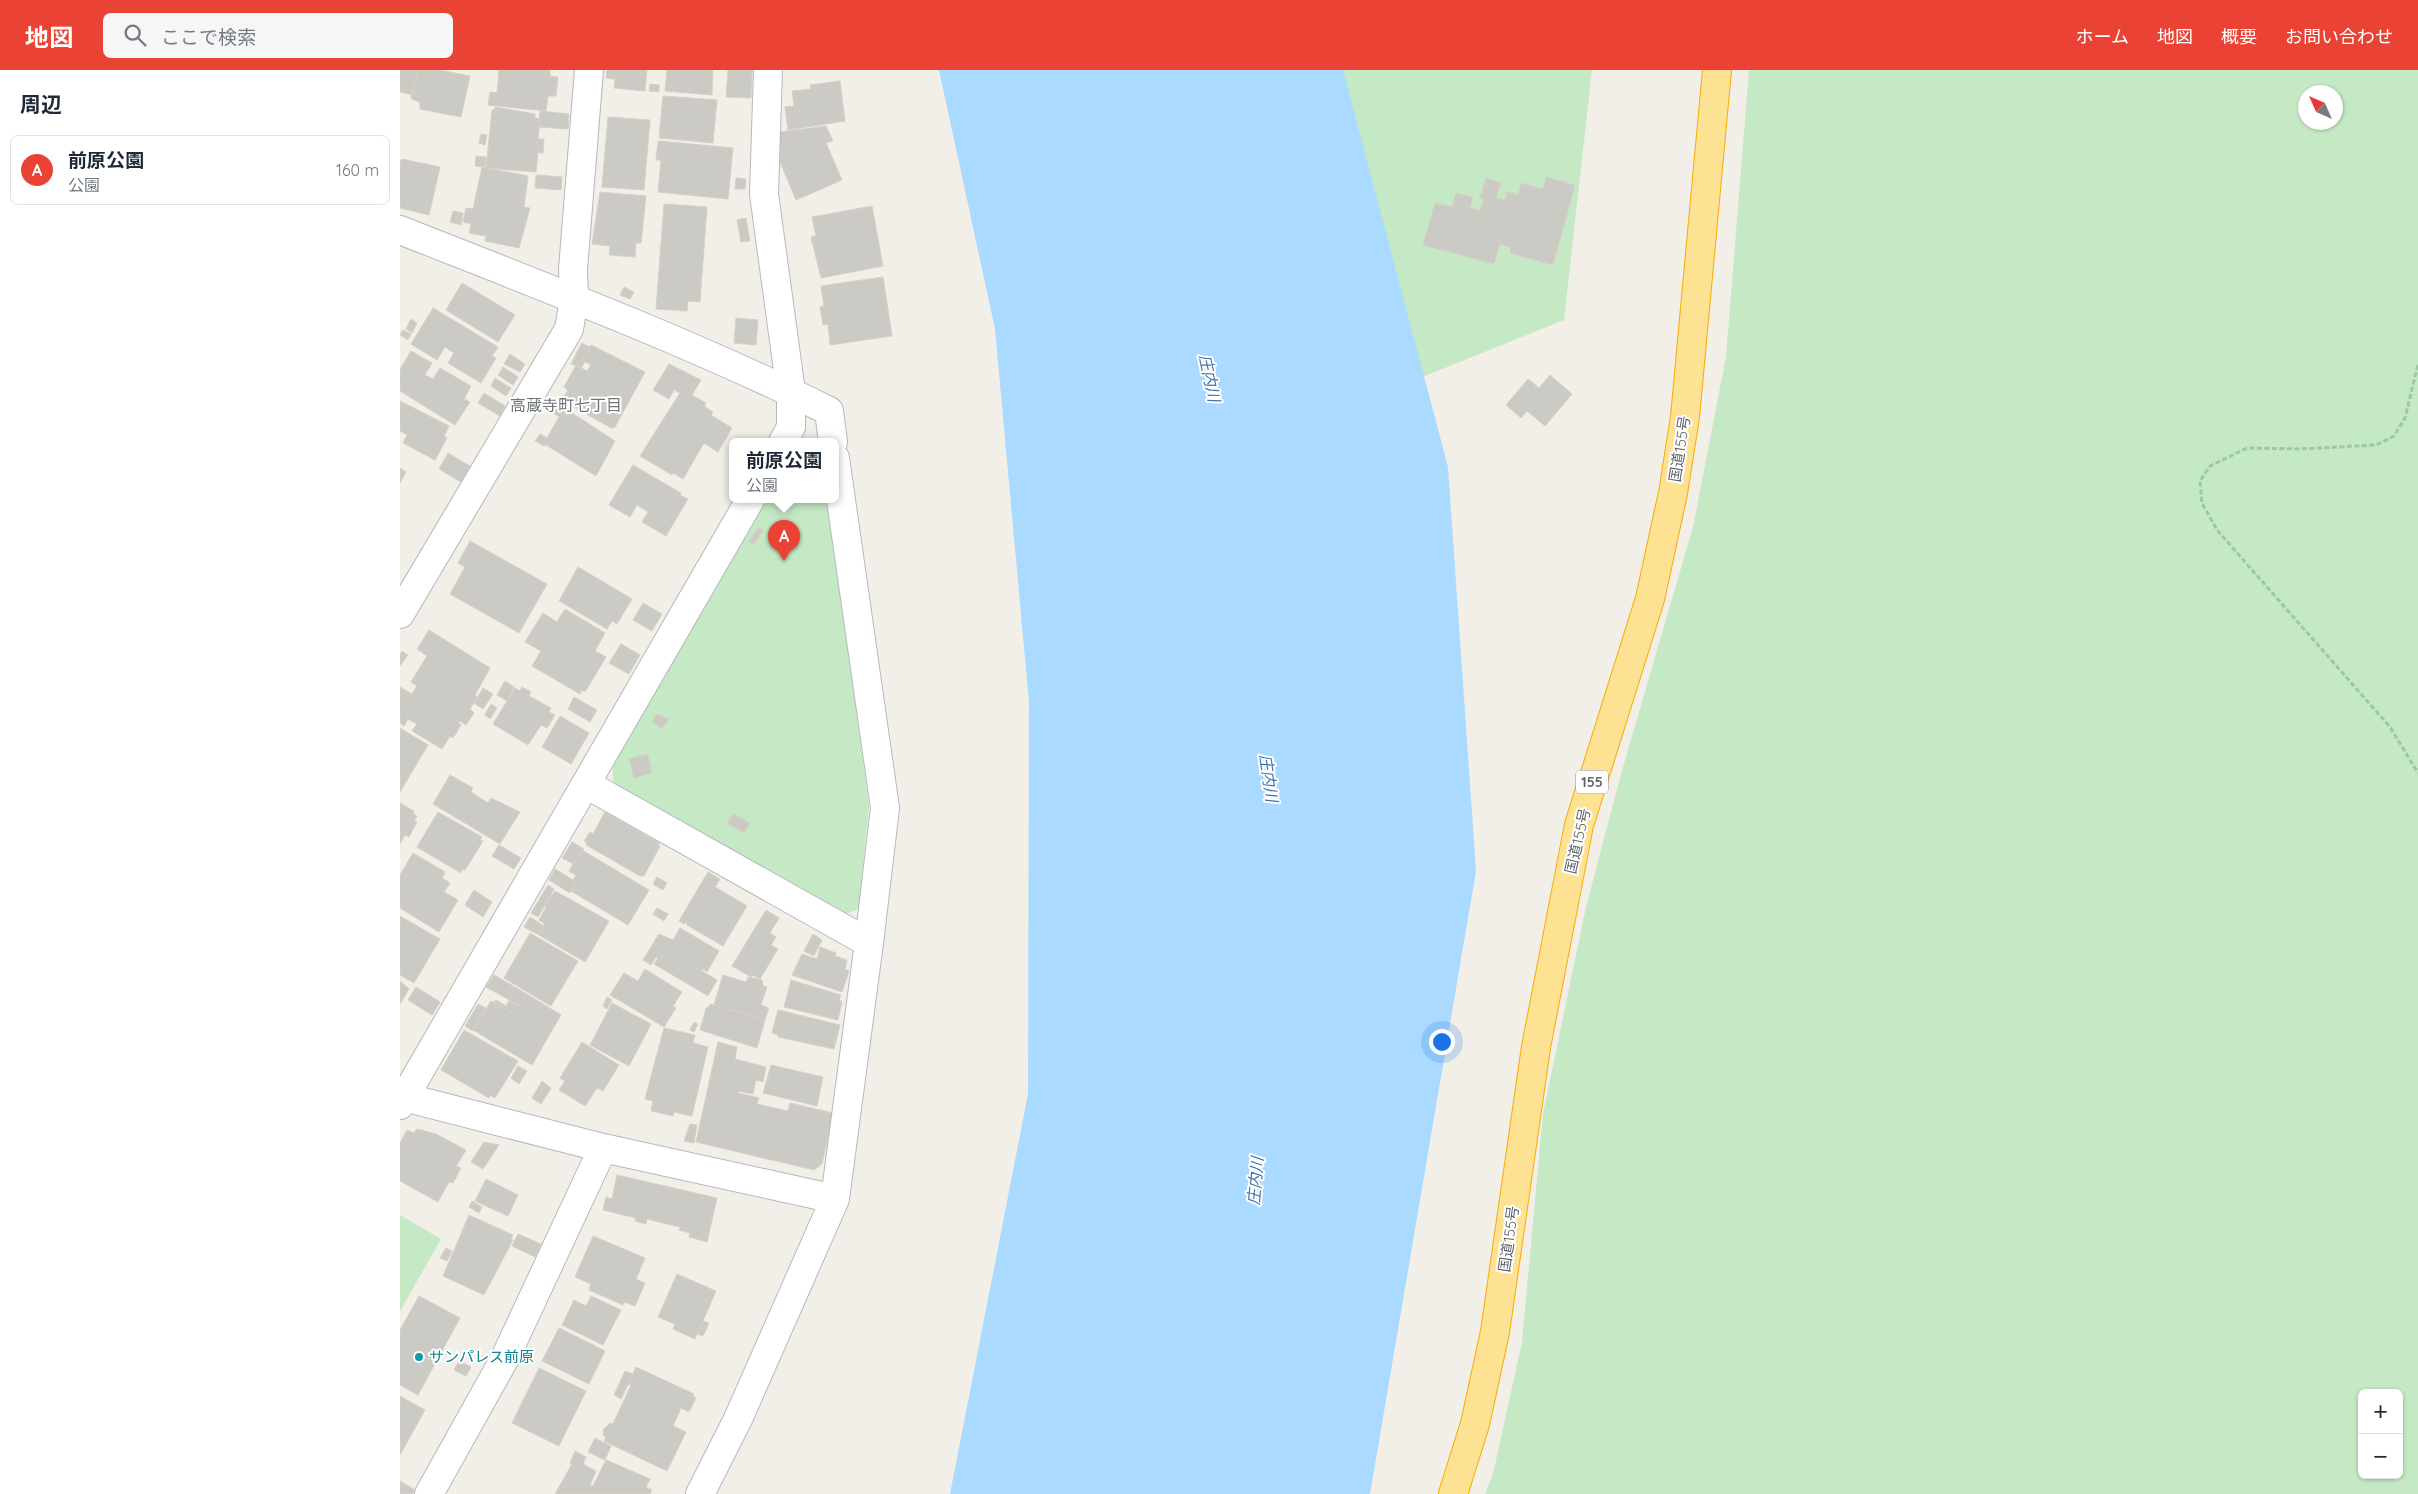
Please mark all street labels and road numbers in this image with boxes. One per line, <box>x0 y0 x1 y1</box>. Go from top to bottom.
street label: 国道155号 <box>1665 414 1694 483</box>
road number: 155 <box>1576 770 1608 794</box>
street label: 国道155号 <box>1561 806 1594 876</box>
street label: 国道155号 <box>1494 1204 1523 1273</box>

